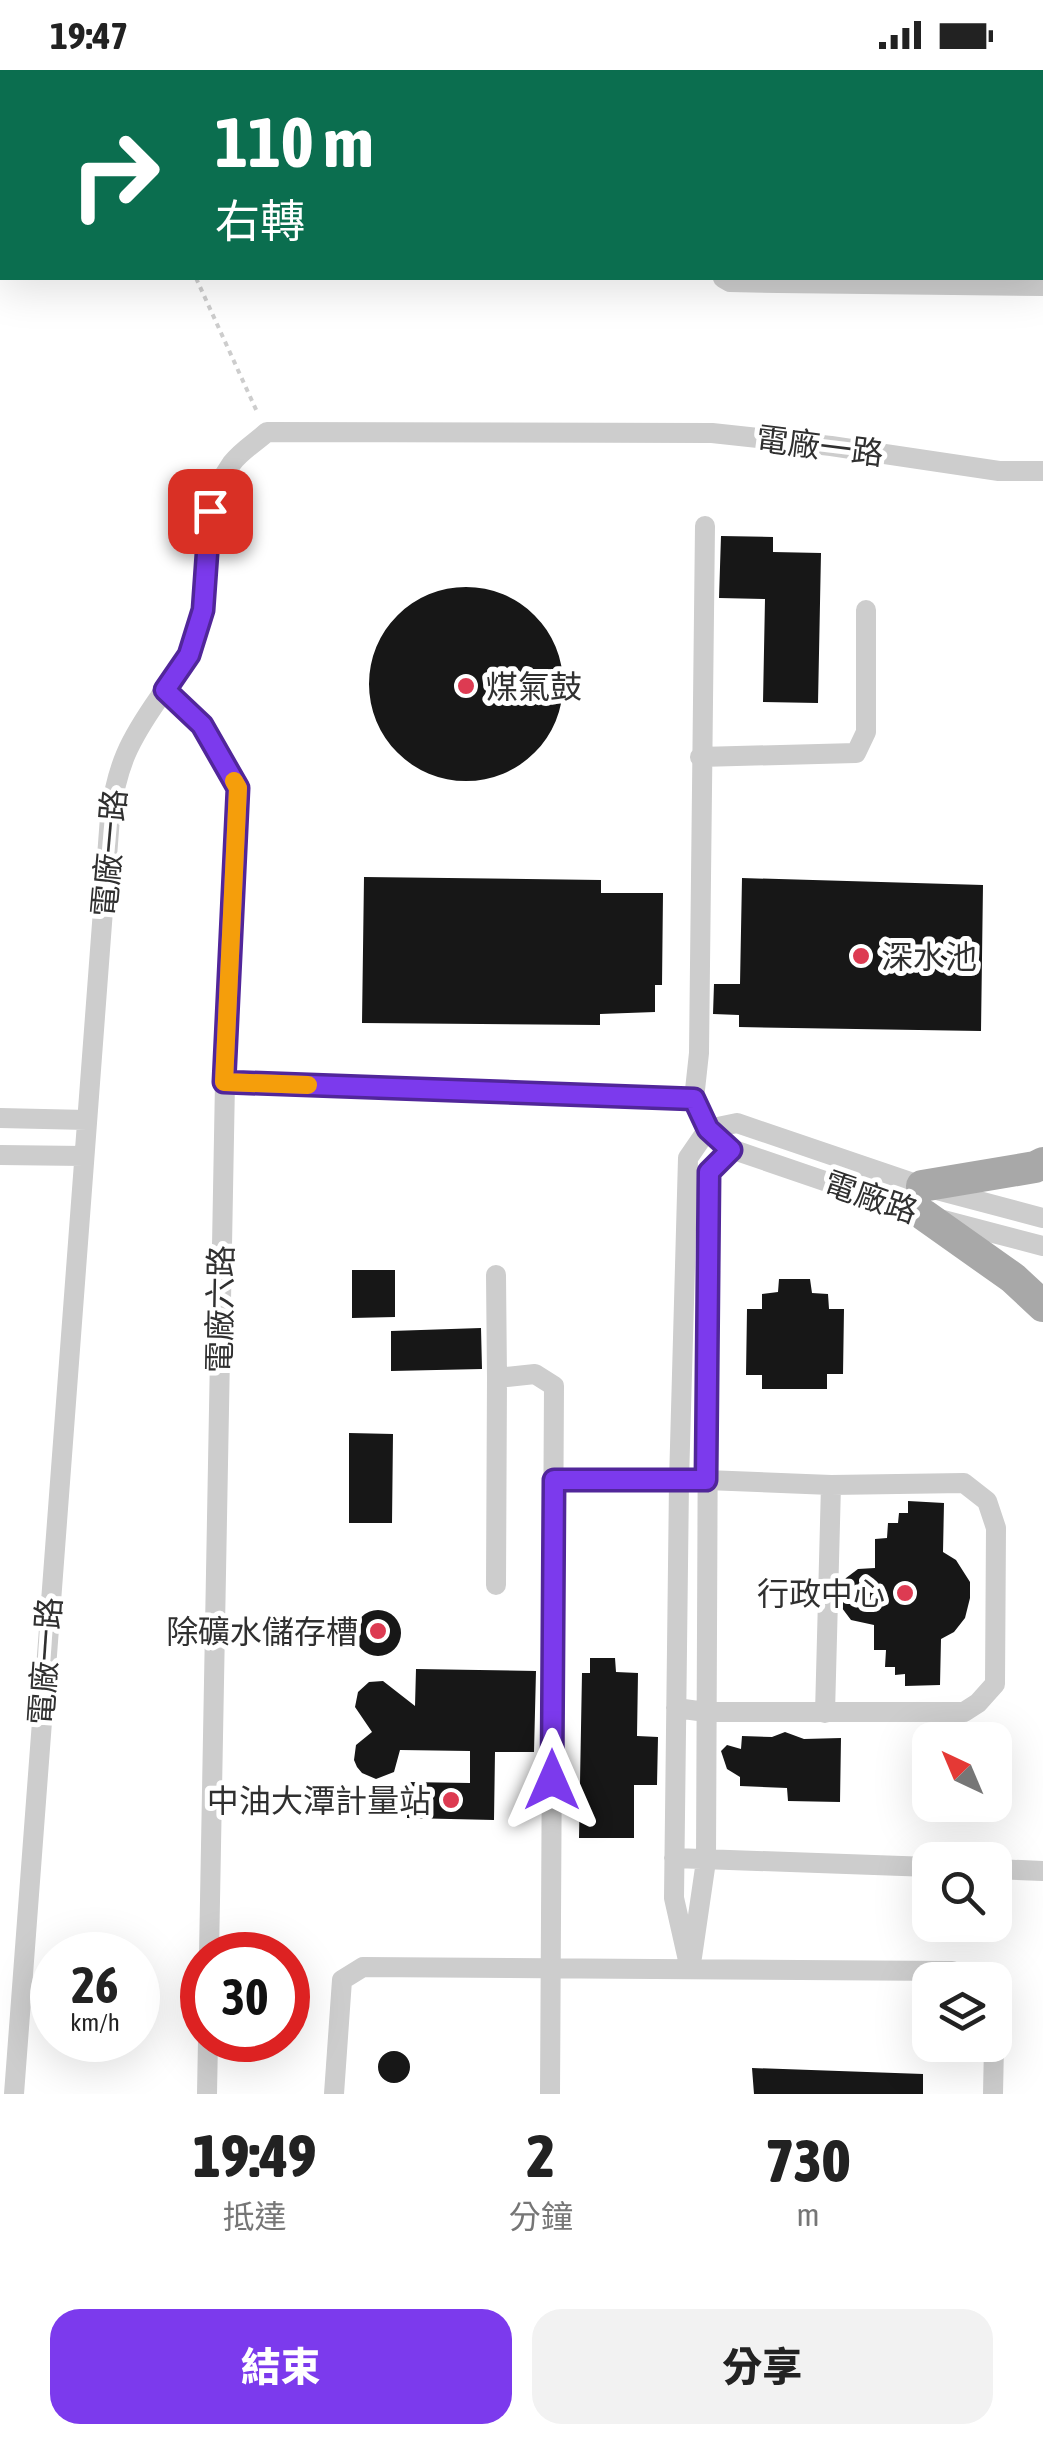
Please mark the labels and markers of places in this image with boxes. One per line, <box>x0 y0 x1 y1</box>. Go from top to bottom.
pin <box>168 469 253 554</box>
place label: 煤氣鼓 <box>486 668 582 705</box>
marker: 煤氣鼓 <box>455 675 477 697</box>
place label: 深水池 <box>881 938 977 975</box>
marker: 深水池 <box>850 945 872 967</box>
place label: 行政中心 <box>757 1575 885 1612</box>
marker: 行政中心 <box>894 1582 916 1604</box>
place label: 除礦水儲存槽 <box>166 1613 358 1650</box>
marker: 除礦水儲存槽 <box>367 1620 389 1642</box>
place label: 中油大潭計量站 <box>207 1782 431 1819</box>
marker: 中油大潭計量站 <box>440 1789 462 1811</box>

